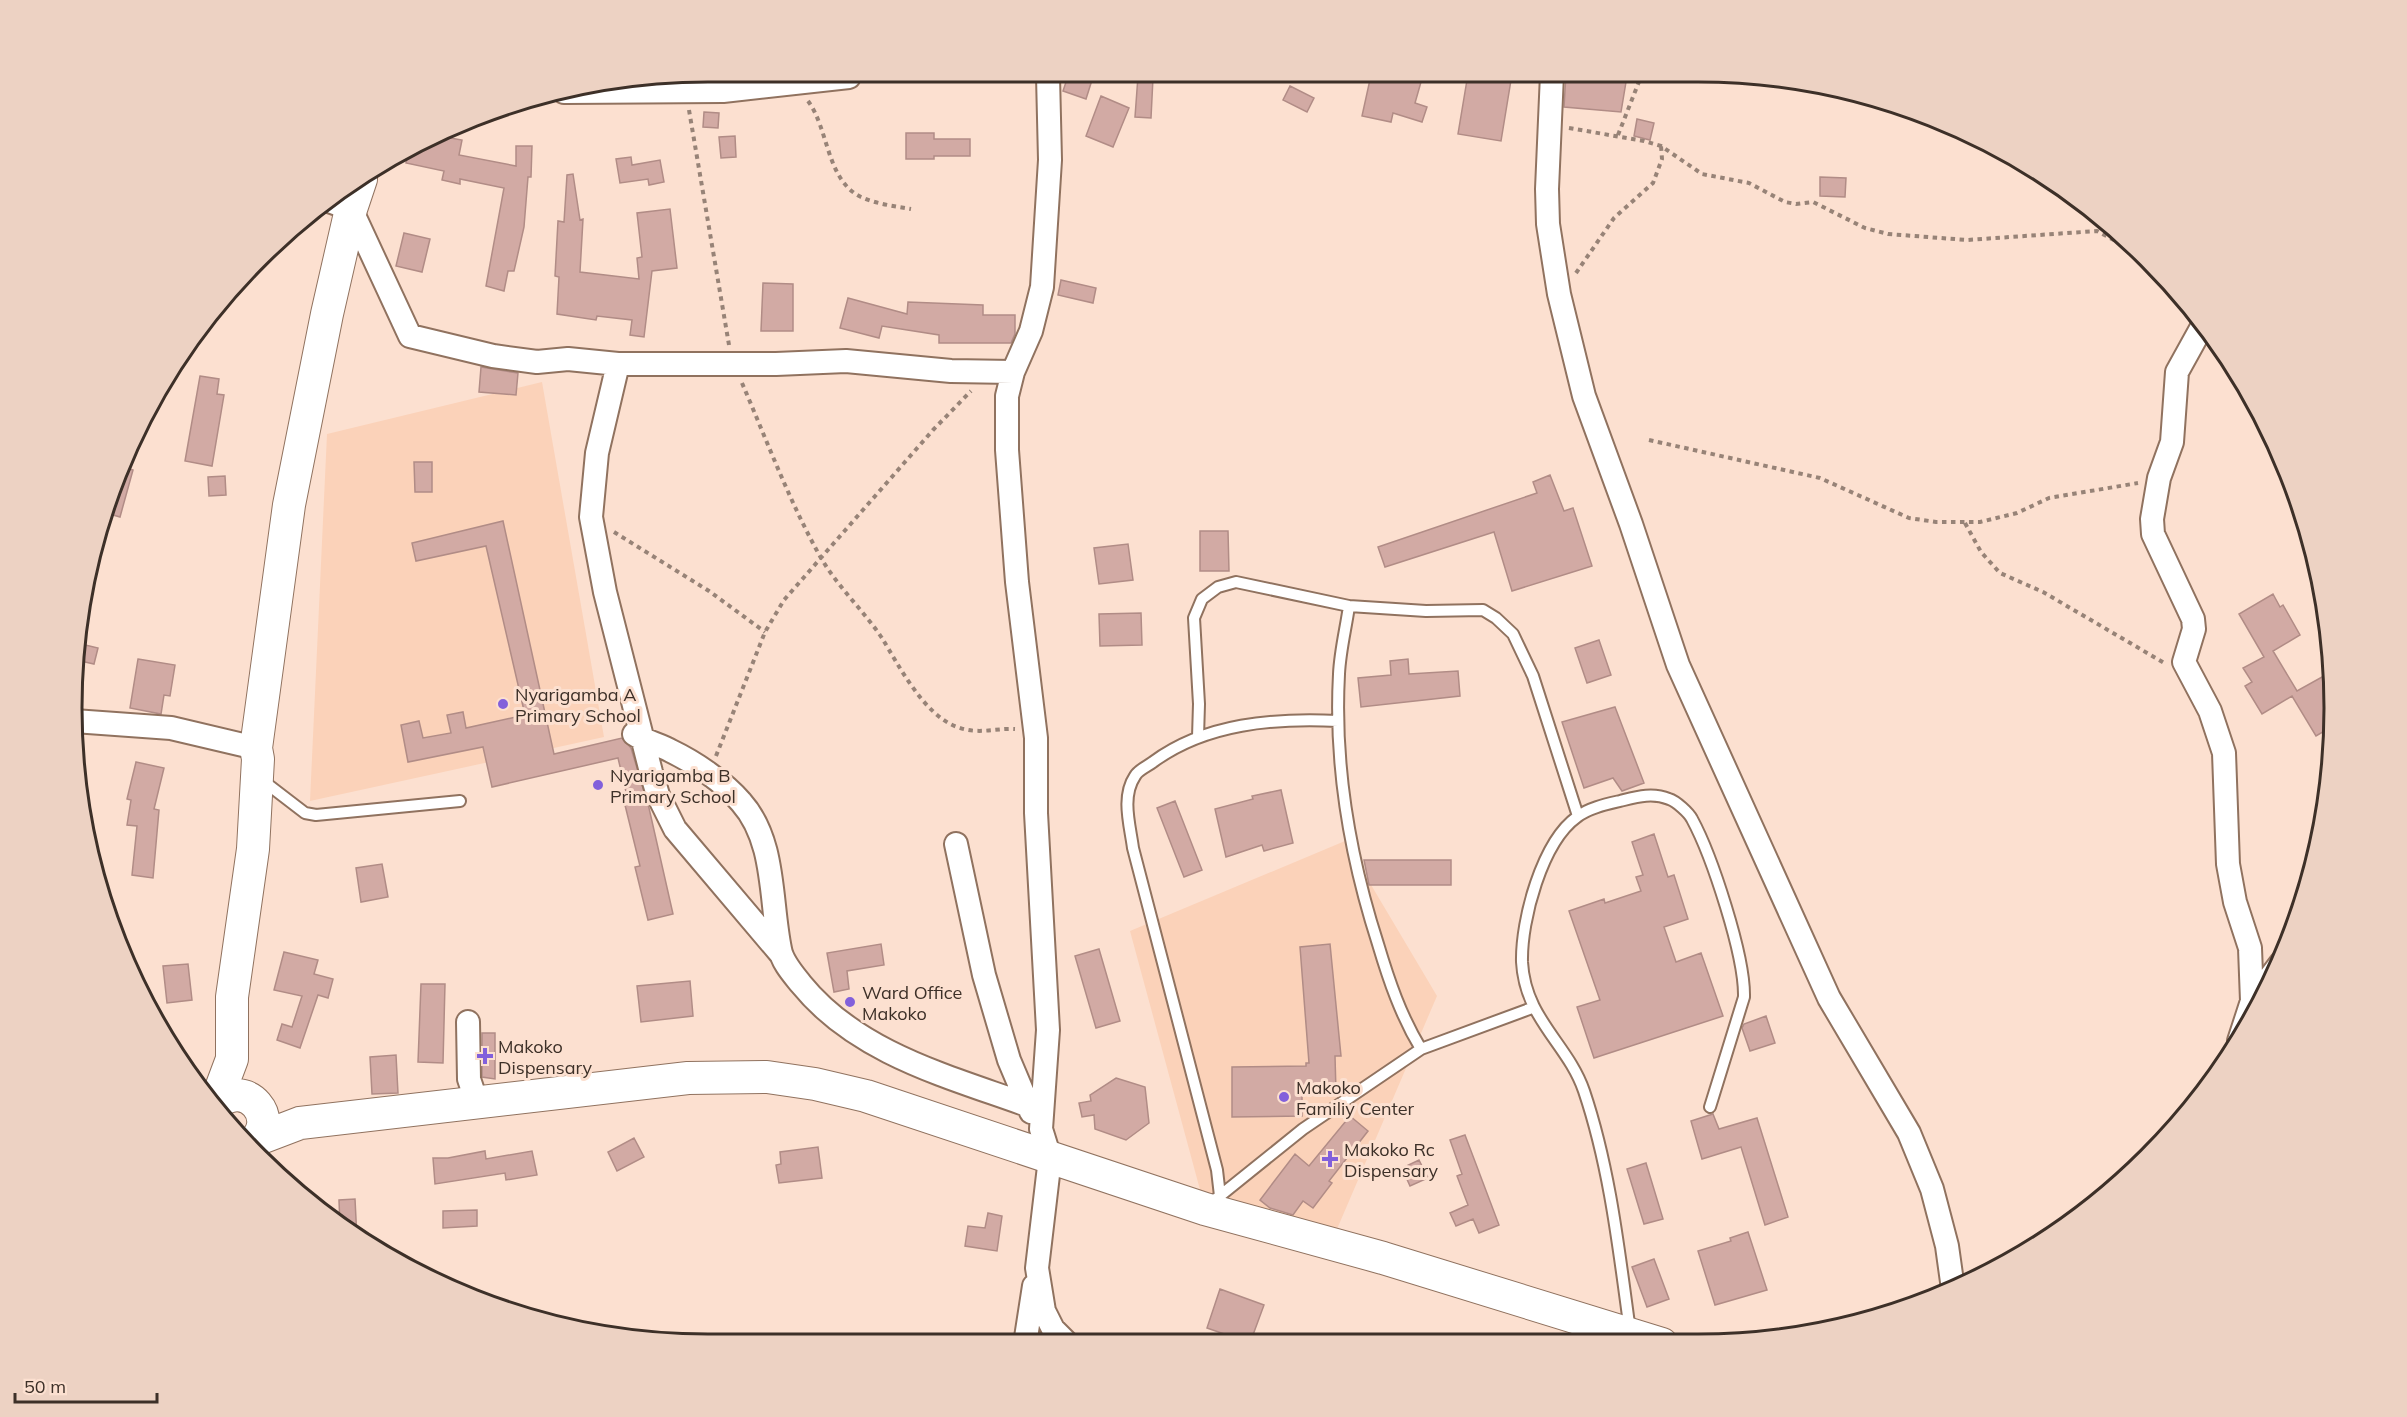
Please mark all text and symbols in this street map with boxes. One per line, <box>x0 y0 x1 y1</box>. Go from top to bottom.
place label: Nyarigamba A Primary School <box>515 683 641 727</box>
marker: Nyarigamba A Primary School <box>496 697 510 711</box>
place label: Nyarigamba B Primary School <box>610 764 736 808</box>
marker: Nyarigamba B Primary School <box>591 778 605 792</box>
place label: Ward Office Makoko <box>862 981 962 1025</box>
marker: Ward Office Makoko <box>843 995 857 1009</box>
place label: Makoko Dispensary <box>498 1035 593 1079</box>
marker: Makoko Dispensary <box>476 1047 494 1065</box>
place label: Makoko Familiy Center <box>1296 1076 1414 1120</box>
marker: Makoko Familiy Center <box>1277 1090 1291 1104</box>
place label: Makoko Rc Dispensary <box>1344 1138 1439 1182</box>
marker: Makoko Rc Dispensary <box>1321 1150 1339 1168</box>
scale bar <box>15 1366 158 1404</box>
text: 50 m <box>24 1375 66 1398</box>

